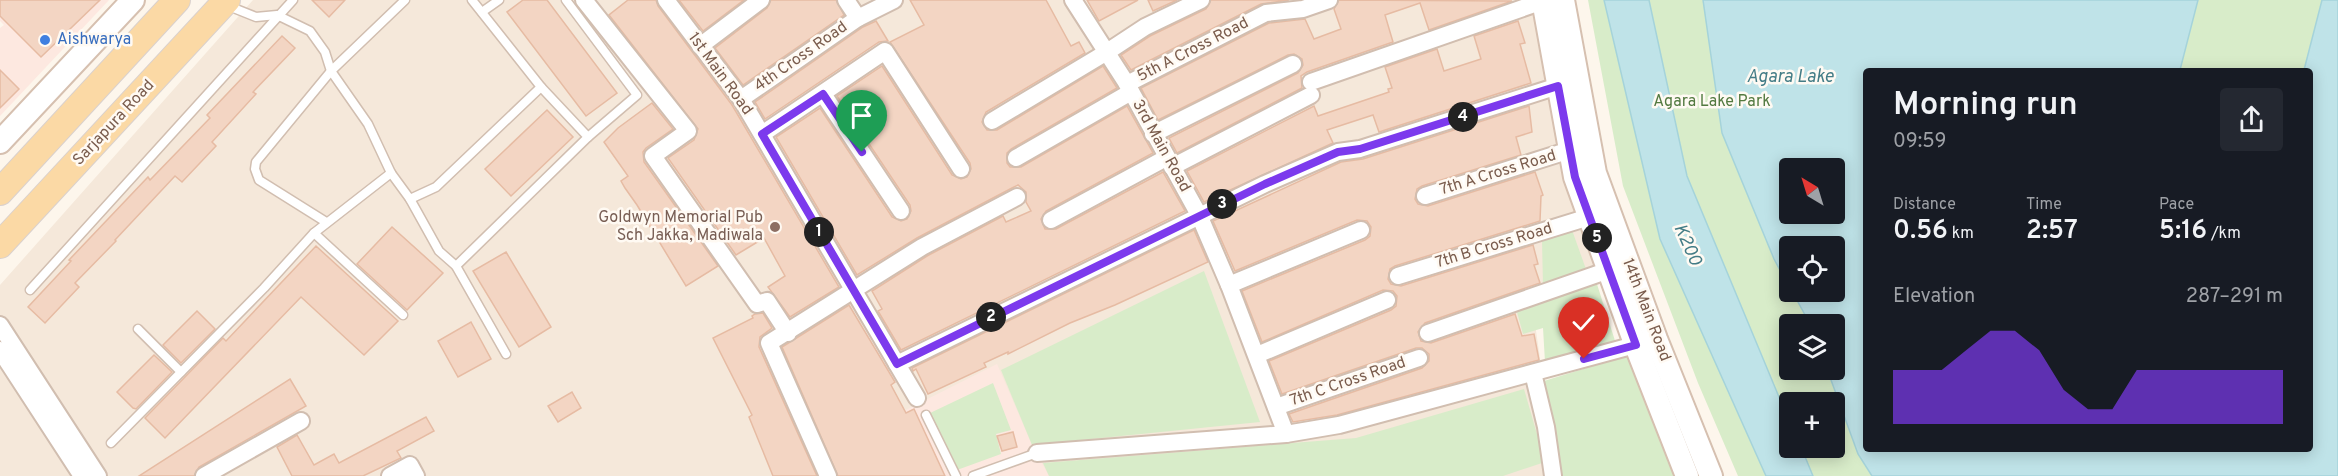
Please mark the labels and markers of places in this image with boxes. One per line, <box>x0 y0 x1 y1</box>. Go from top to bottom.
place label: Aishwarya <box>57 30 131 50</box>
marker: Aishwarya <box>38 33 52 47</box>
pin <box>836 90 887 152</box>
pin: 4 <box>1448 102 1478 132</box>
pin: 3 <box>1207 189 1237 219</box>
place label: Goldwyn Memorial Pub Sch Jakka, Madiwala <box>598 208 763 246</box>
pin: 1 <box>804 217 834 247</box>
marker: Goldwyn Memorial Pub Sch Jakka, Madiwala <box>768 220 782 234</box>
pin: 5 <box>1582 223 1612 253</box>
pin <box>1558 297 1609 359</box>
pin: 2 <box>976 302 1006 332</box>

